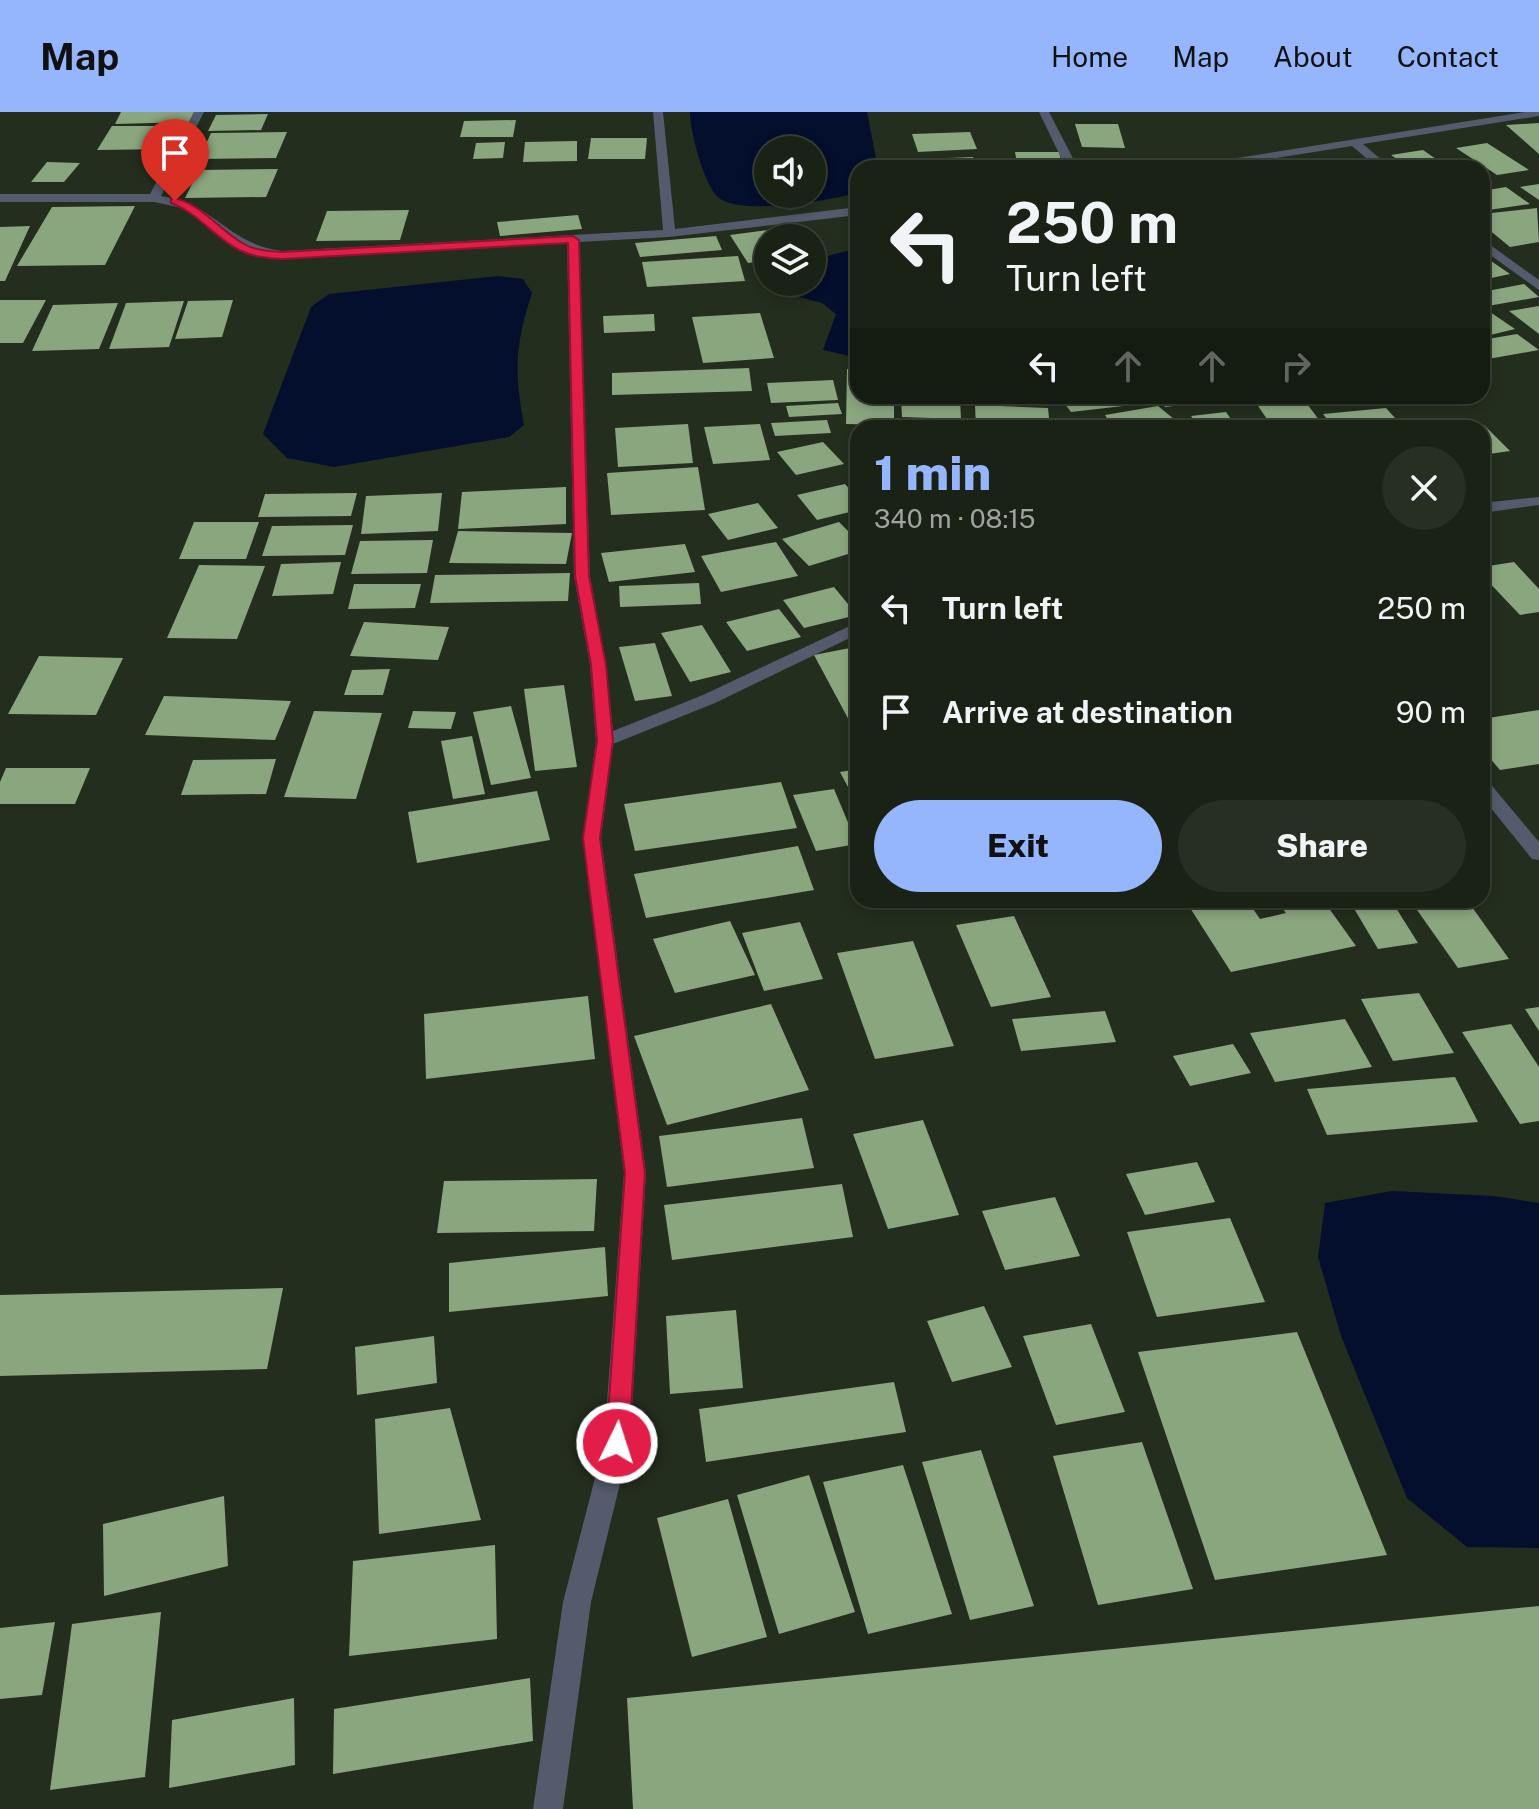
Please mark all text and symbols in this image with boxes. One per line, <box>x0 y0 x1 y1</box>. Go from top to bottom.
text: Map <box>40 34 119 79</box>
text: Home <box>1051 40 1128 73</box>
text: Map <box>1172 40 1229 73</box>
text: About <box>1273 40 1353 73</box>
text: Contact <box>1397 40 1499 73</box>
pin <box>141 119 209 201</box>
icon: arrive <box>153 131 197 175</box>
map controls <box>754 136 826 296</box>
button: sound <box>754 136 826 208</box>
text: 250 m <box>1006 190 1178 256</box>
icon: left <box>874 192 978 296</box>
button: layers <box>754 224 826 296</box>
text: Turn left <box>1006 257 1147 299</box>
icon: left <box>1022 344 1066 388</box>
icon: ahead <box>1106 344 1150 388</box>
icon: ahead <box>1190 344 1234 388</box>
icon: right <box>1274 344 1318 388</box>
text: 1 min <box>874 444 991 501</box>
button: close <box>1382 446 1466 530</box>
text: 340 m · 08:15 <box>874 503 1036 534</box>
icon: left <box>874 586 918 630</box>
text: Turn left <box>942 590 1063 626</box>
text: 250 m <box>1377 590 1466 626</box>
icon: arrive <box>874 690 918 734</box>
text: Arrive at destination <box>942 694 1233 730</box>
text: 90 m <box>1396 694 1466 730</box>
button: Exit <box>874 800 1162 892</box>
button: Share <box>1178 800 1466 892</box>
position arrow <box>575 1401 659 1485</box>

